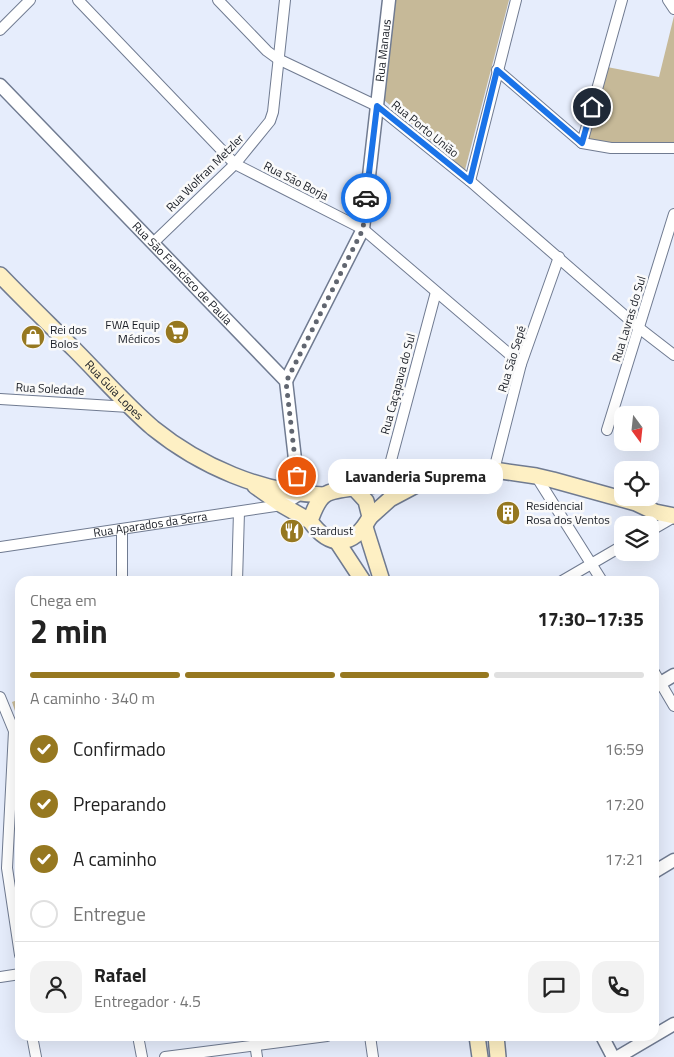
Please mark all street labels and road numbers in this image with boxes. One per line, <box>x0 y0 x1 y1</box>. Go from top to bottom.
street label: Rua Manaus <box>370 18 396 83</box>
street label: Rua Porto União <box>387 95 463 162</box>
street label: Rua Wolfran Metzler <box>161 129 248 216</box>
street label: Rua São Borja <box>261 156 332 205</box>
street label: Rua São Francisco de Paula <box>128 217 237 329</box>
street label: Rua Lavras do Sul <box>606 273 651 364</box>
street label: Rua São Sepé <box>492 323 531 395</box>
street label: Rua Caçapava do Sul <box>375 331 420 436</box>
street label: Rua Guia Lopes <box>81 355 148 424</box>
street label: Rua Soledade <box>15 377 85 400</box>
street label: Rua Aparados da Serra <box>92 506 209 542</box>

